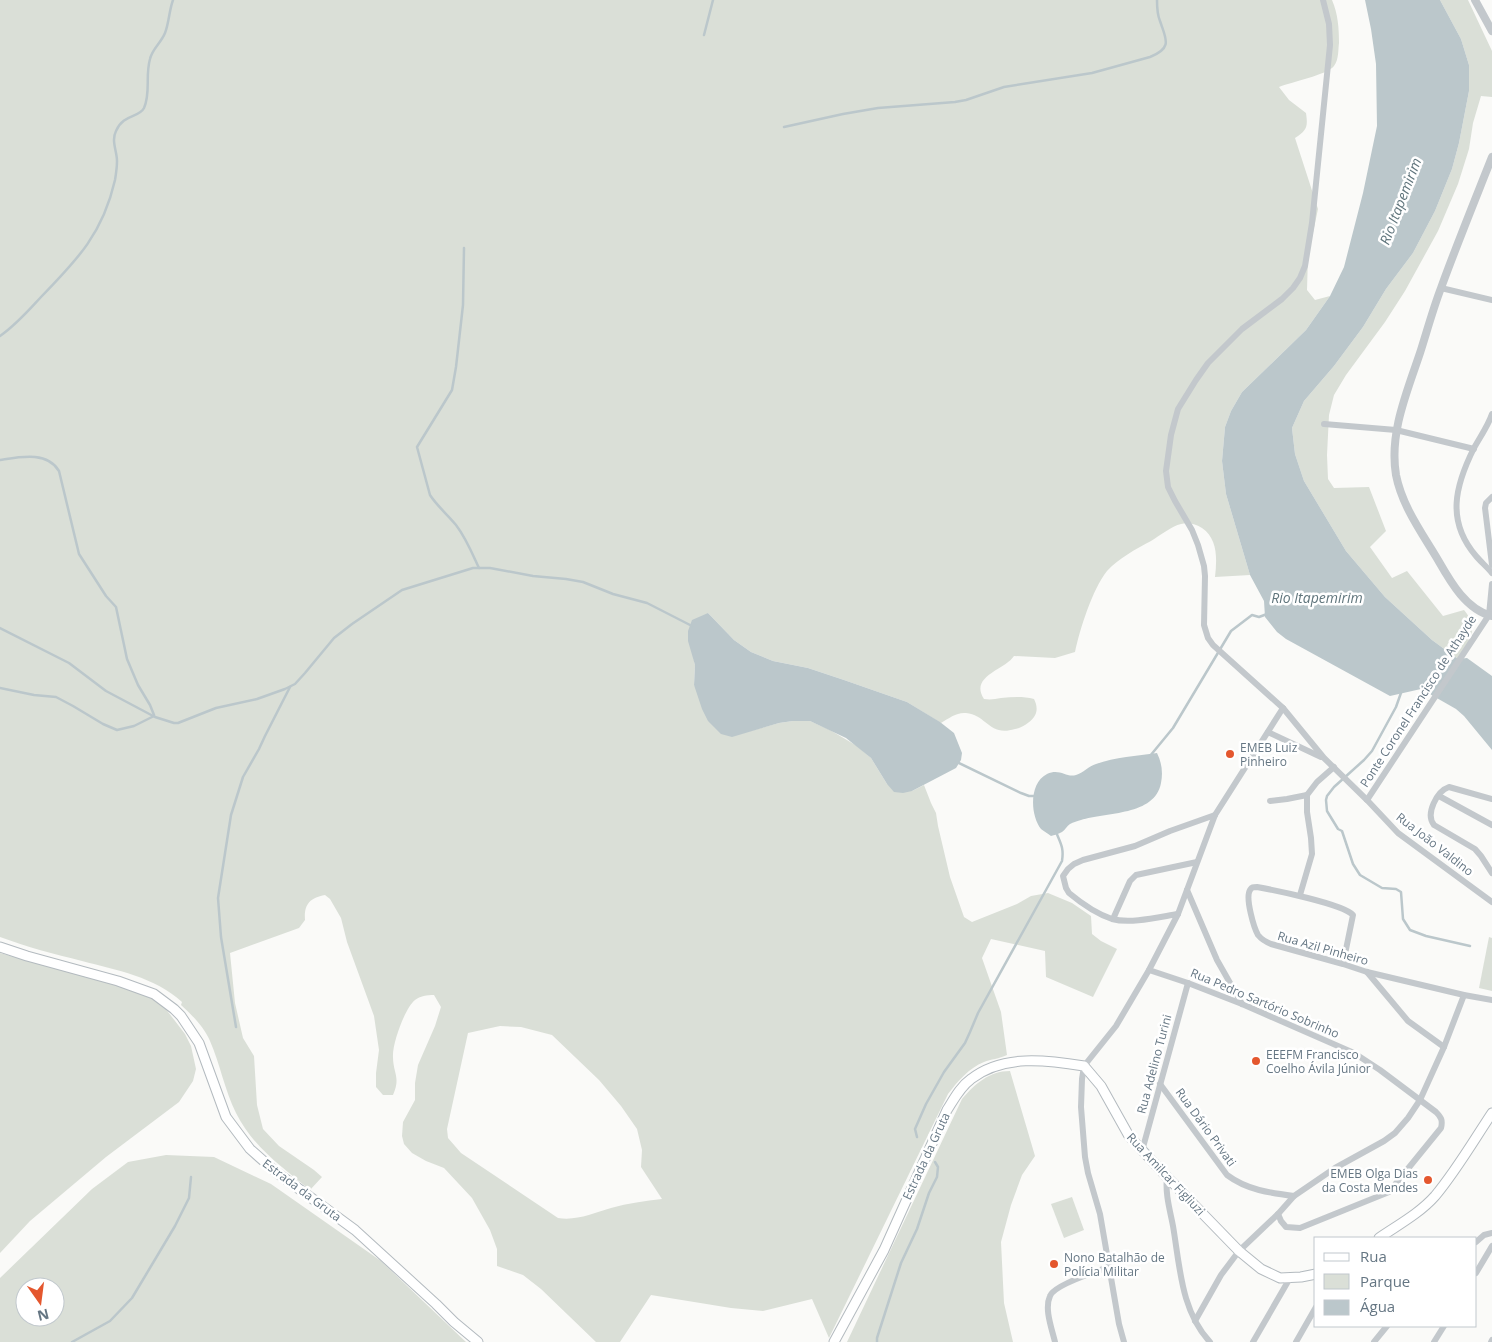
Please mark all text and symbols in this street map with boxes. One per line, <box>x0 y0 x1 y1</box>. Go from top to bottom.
water label: Rio Itapemirim <box>1375 155 1425 247</box>
water label: Rio Itapemirim <box>1271 588 1363 607</box>
street label: Ponte Coronel Francisco de Athayde <box>1356 611 1480 790</box>
place label: EMEB Luiz Pinheiro <box>1240 739 1298 770</box>
marker: EMEB Luiz Pinheiro <box>1224 748 1236 760</box>
street label: Rua João Valdino <box>1393 808 1477 880</box>
street label: Rua Azil Pinheiro <box>1276 927 1370 969</box>
street label: Rua Pedro Sartório Sobrinho <box>1188 964 1342 1042</box>
street label: Rua Adelino Turini <box>1133 1012 1175 1116</box>
place label: EEEFM Francisco Coelho Ávila Júnior <box>1266 1046 1371 1077</box>
marker: EEEFM Francisco Coelho Ávila Júnior <box>1250 1055 1262 1067</box>
street label: Rua Dário Privati <box>1172 1084 1240 1170</box>
street label: Estrada da Gruta <box>898 1110 954 1202</box>
street label: Rua Amilcar Figliuzi <box>1123 1129 1209 1219</box>
street label: Estrada da Gruta <box>259 1155 345 1225</box>
place label: EMEB Olga Dias da Costa Mendes <box>1322 1165 1418 1196</box>
marker: EMEB Olga Dias da Costa Mendes <box>1422 1174 1434 1186</box>
legend <box>1314 1237 1477 1327</box>
text: Rua <box>1360 1246 1387 1266</box>
place label: Nono Batalhão de Polícia Militar <box>1064 1249 1165 1280</box>
marker: Nono Batalhão de Polícia Militar <box>1048 1258 1060 1270</box>
text: Parque <box>1360 1271 1410 1291</box>
north arrow <box>15 1277 65 1327</box>
text: Água <box>1360 1296 1395 1316</box>
text: N <box>35 1305 51 1326</box>

